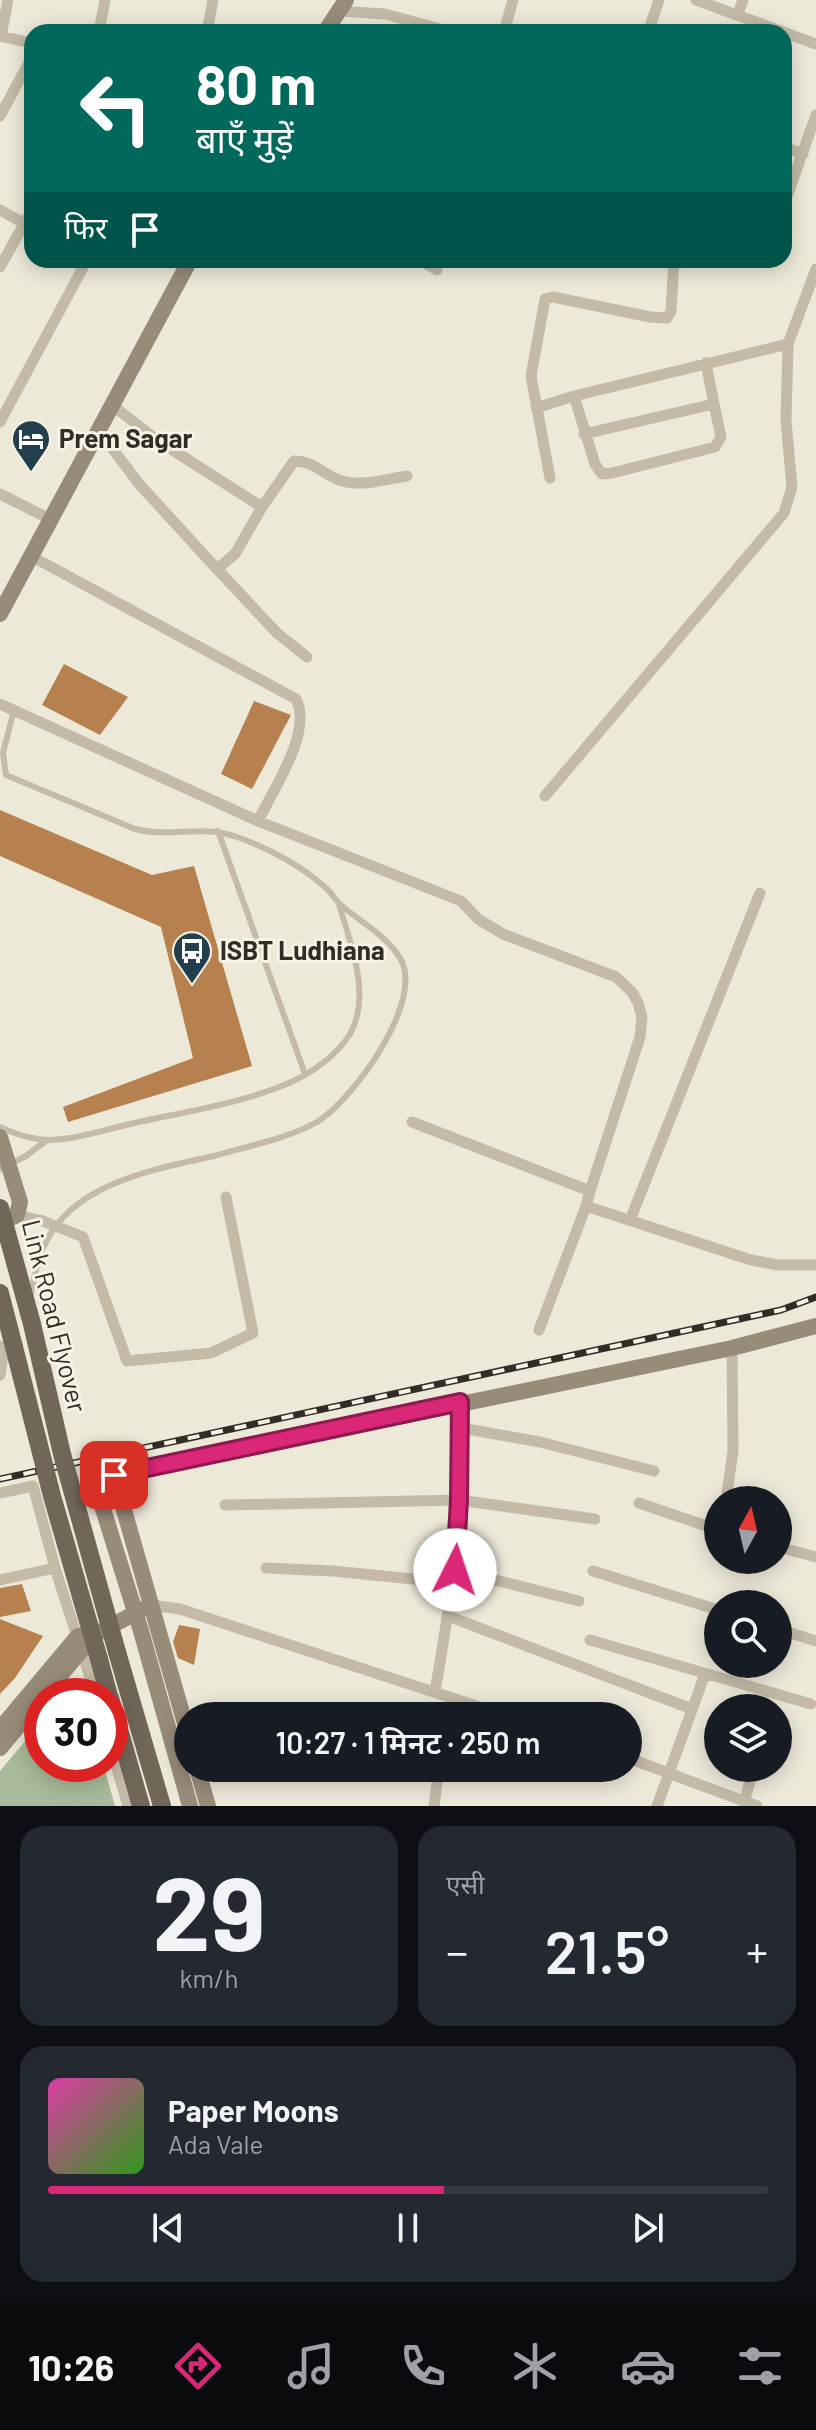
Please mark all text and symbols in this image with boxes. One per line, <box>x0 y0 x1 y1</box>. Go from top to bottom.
text: 80 m <box>196 49 316 116</box>
icon: left <box>64 56 168 160</box>
text: बाएँ मुड़ें <box>196 117 294 160</box>
icon: arrive <box>123 208 167 252</box>
text: फिर <box>64 209 107 245</box>
hotel icon: Prem Sagar <box>10 418 52 473</box>
place label: Prem Sagar <box>59 422 192 453</box>
bus stop icon: ISBT Ludhiana <box>171 930 213 985</box>
place label: ISBT Ludhiana <box>220 934 385 965</box>
street label: Link Road Flyover <box>17 1216 95 1416</box>
pin <box>80 1441 148 1509</box>
icon: arrive <box>92 1453 136 1497</box>
north arrow <box>704 1486 792 1574</box>
map controls <box>704 1486 792 1782</box>
position arrow <box>413 1528 497 1612</box>
button: search <box>704 1590 792 1678</box>
speed limit sign: 30 <box>24 1678 128 1782</box>
button: layers <box>704 1694 792 1782</box>
text: 10:27 · 1 मिनट · 250 m <box>276 1724 540 1760</box>
text: 29 <box>152 1847 266 1972</box>
text: एसी <box>446 1868 485 1899</box>
text: 21.5° <box>545 1914 669 1986</box>
text: − <box>446 1924 468 1977</box>
text: + <box>746 1924 768 1977</box>
text: km/h <box>180 1962 238 1993</box>
text: Paper Moons <box>168 2092 339 2128</box>
text: Ada Vale <box>168 2128 263 2159</box>
icon: previous <box>146 2206 190 2250</box>
icon: pause <box>386 2206 430 2250</box>
icon: next <box>626 2206 670 2250</box>
icon: directions <box>170 2338 226 2394</box>
icon: music <box>283 2338 339 2394</box>
icon: phone <box>395 2338 451 2394</box>
icon: climate <box>507 2338 563 2394</box>
icon: car <box>620 2338 676 2394</box>
icon: filters <box>732 2338 788 2394</box>
text: 10:26 <box>28 2345 114 2388</box>

